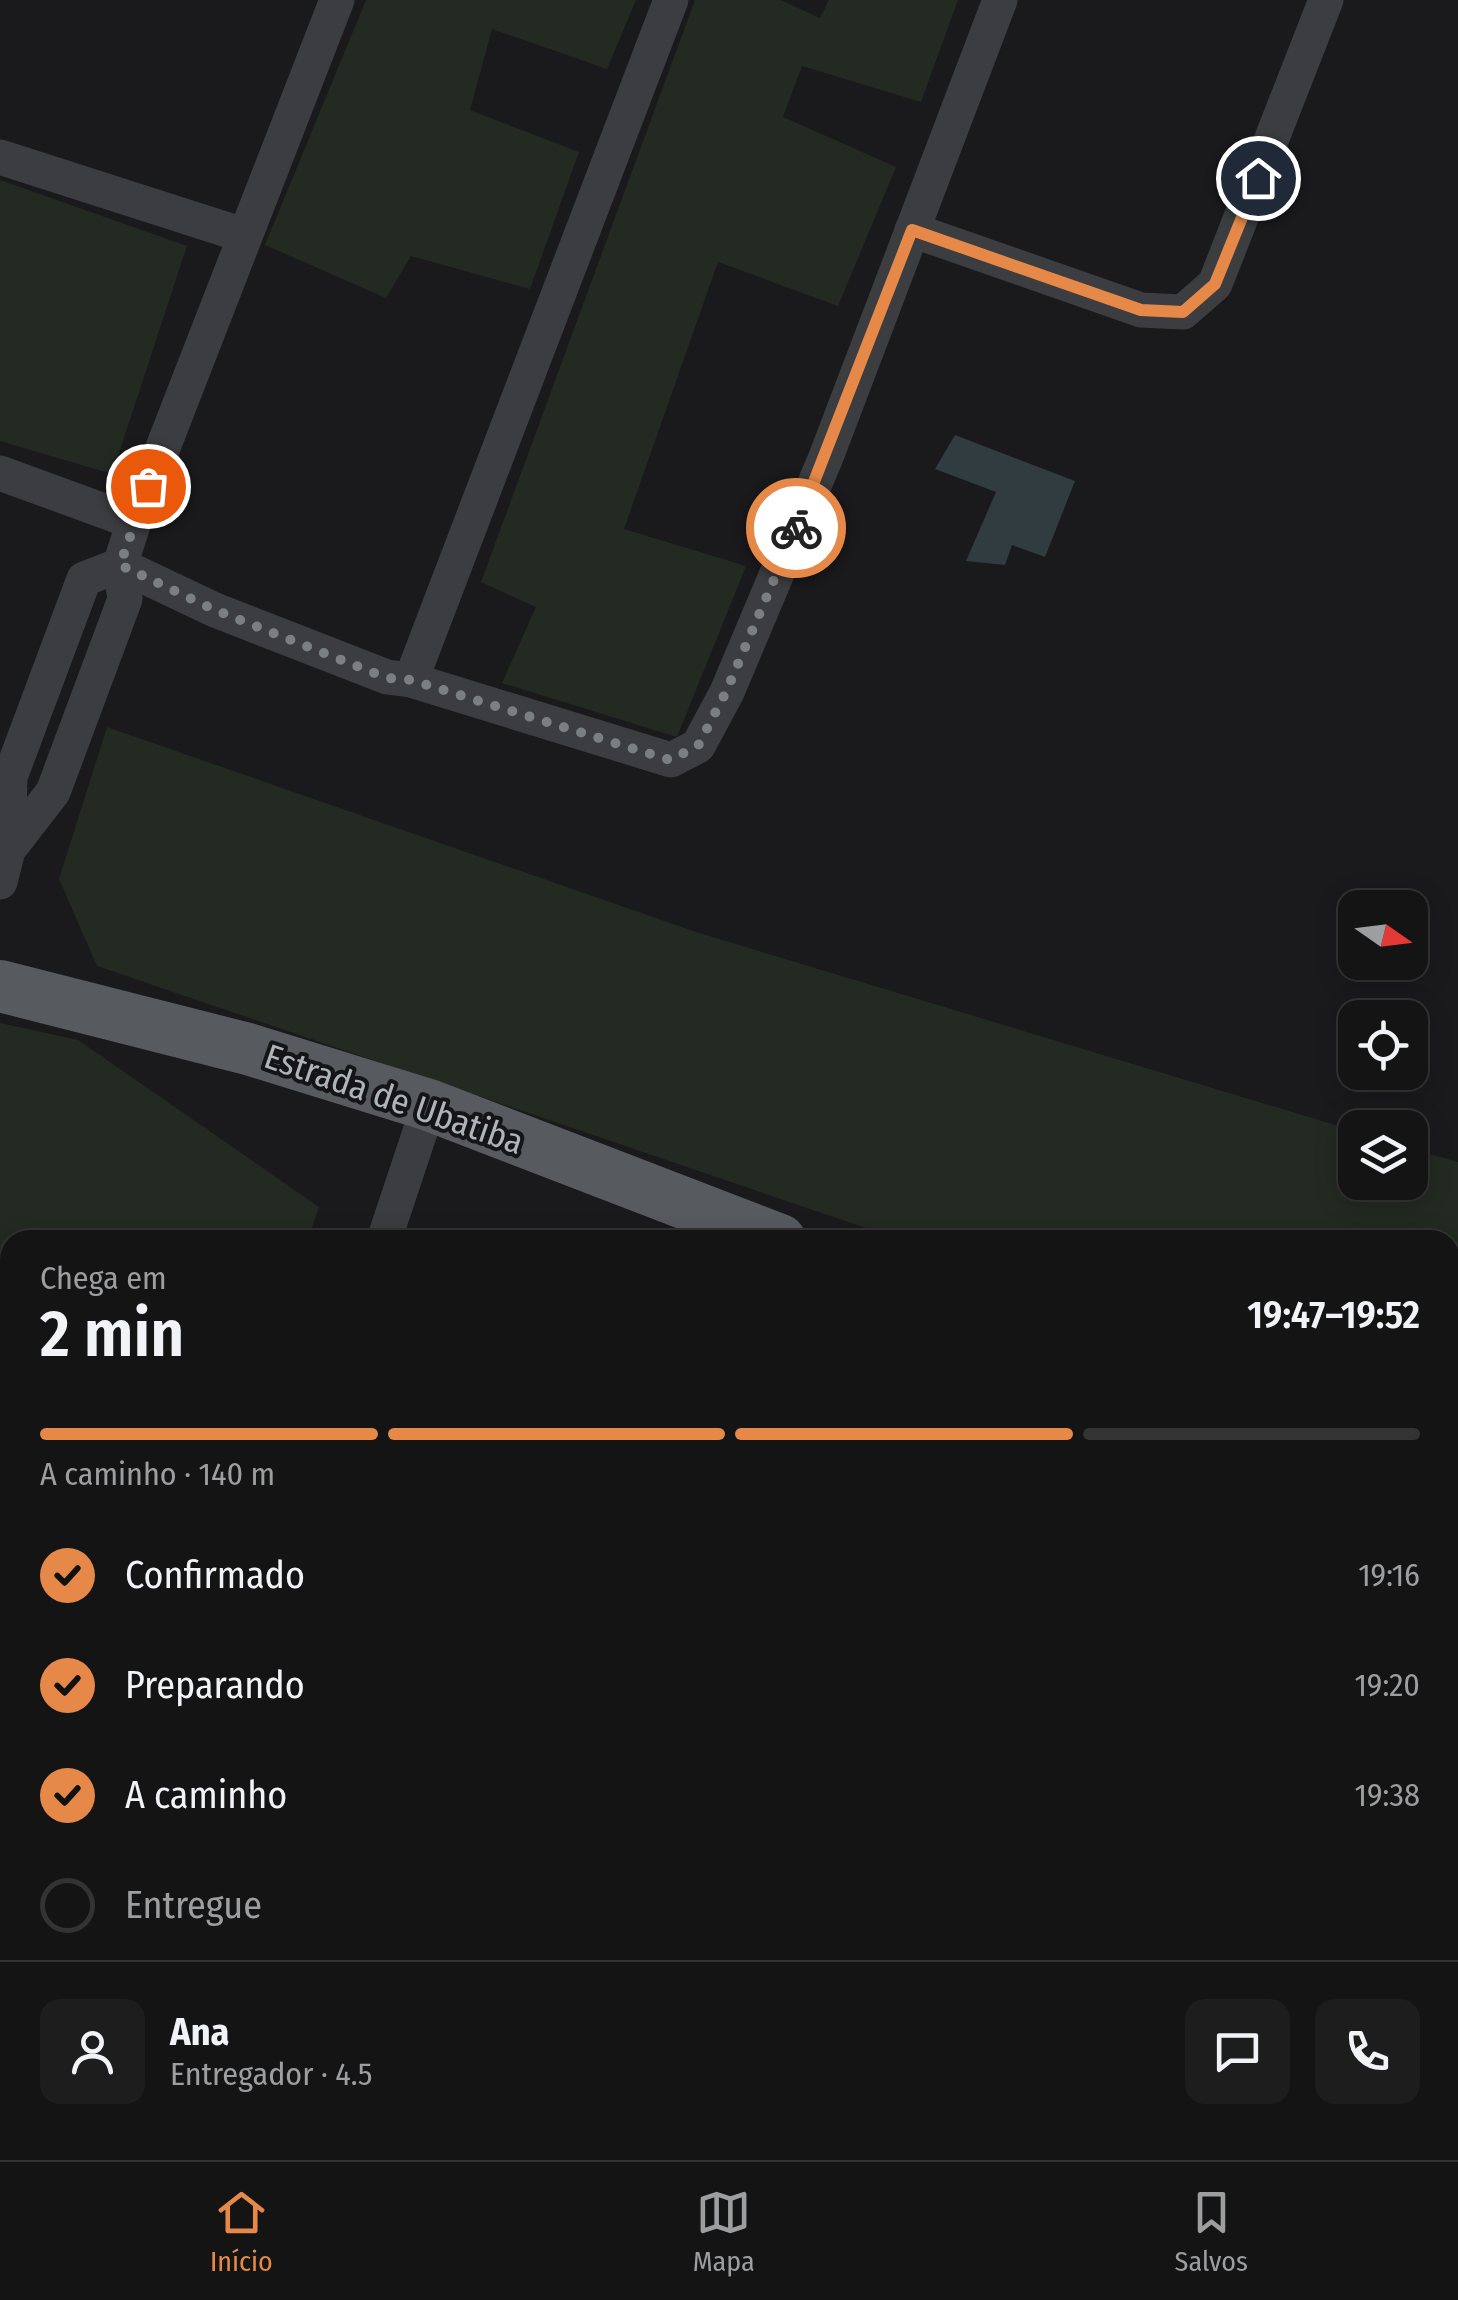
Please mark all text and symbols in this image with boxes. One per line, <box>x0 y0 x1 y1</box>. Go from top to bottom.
pin <box>1216 136 1301 221</box>
icon: home <box>1231 151 1286 206</box>
pin <box>106 444 191 529</box>
icon: bag <box>121 459 176 514</box>
courier <box>746 478 846 578</box>
icon: bike <box>769 501 824 556</box>
north arrow <box>1338 890 1428 980</box>
map controls <box>1338 890 1428 1200</box>
button: locate <box>1338 1000 1428 1090</box>
street label: Estrada de Ubatiba <box>259 1035 529 1163</box>
button: layers <box>1338 1110 1428 1200</box>
text: Chega em <box>40 1259 167 1297</box>
text: 19:47–19:52 <box>1247 1292 1420 1338</box>
text: 2 min <box>40 1295 184 1373</box>
text: A caminho · 140 m <box>40 1455 275 1493</box>
icon: check <box>40 1548 95 1603</box>
text: Confirmado <box>125 1552 305 1598</box>
text: 19:16 <box>1358 1556 1420 1594</box>
icon: check <box>40 1658 95 1713</box>
text: Preparando <box>125 1662 305 1708</box>
text: 19:20 <box>1354 1666 1420 1704</box>
icon: check <box>40 1768 95 1823</box>
text: A caminho <box>125 1772 287 1818</box>
text: 19:38 <box>1354 1776 1420 1814</box>
text: Entregue <box>125 1882 262 1928</box>
button: person <box>40 1999 145 2104</box>
button: chat <box>1185 1999 1290 2104</box>
button: phone <box>1315 1999 1420 2104</box>
text: Ana <box>170 2009 229 2055</box>
text: Entregador · 4.5 <box>170 2055 372 2093</box>
tab: Início <box>210 2185 273 2278</box>
tab: Mapa <box>693 2185 755 2278</box>
tab: Salvos <box>1175 2185 1248 2278</box>

